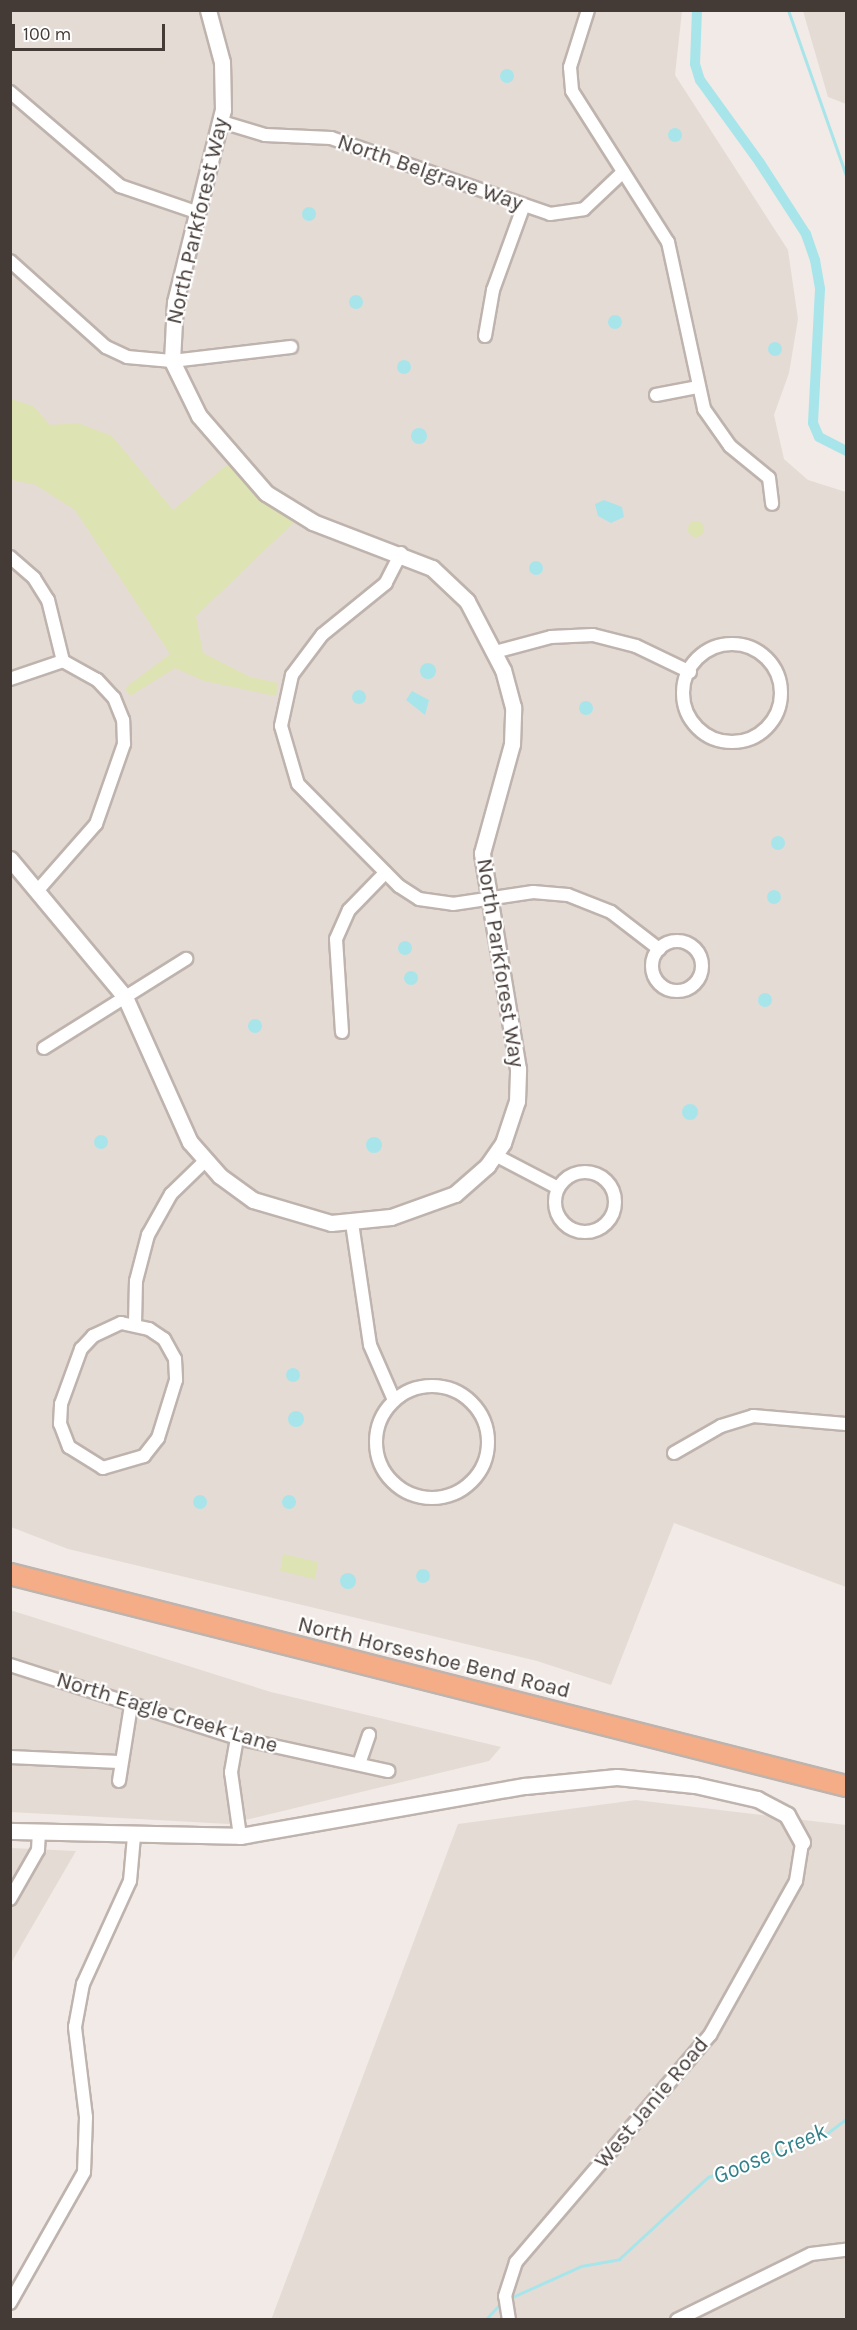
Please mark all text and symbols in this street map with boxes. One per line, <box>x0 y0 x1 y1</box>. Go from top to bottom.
scale bar <box>15 12 168 50</box>
text: 100 m <box>23 23 71 45</box>
street label: North Parkforest Way <box>161 115 235 327</box>
street label: North Belgrave Way <box>334 129 526 217</box>
street label: North Parkforest Way <box>470 857 530 1069</box>
street label: North Horseshoe Bend Road <box>295 1611 573 1705</box>
street label: North Eagle Creek Lane <box>53 1667 281 1759</box>
street label: West Janie Road <box>589 2032 715 2174</box>
water label: Goose Creek <box>709 2117 831 2191</box>

